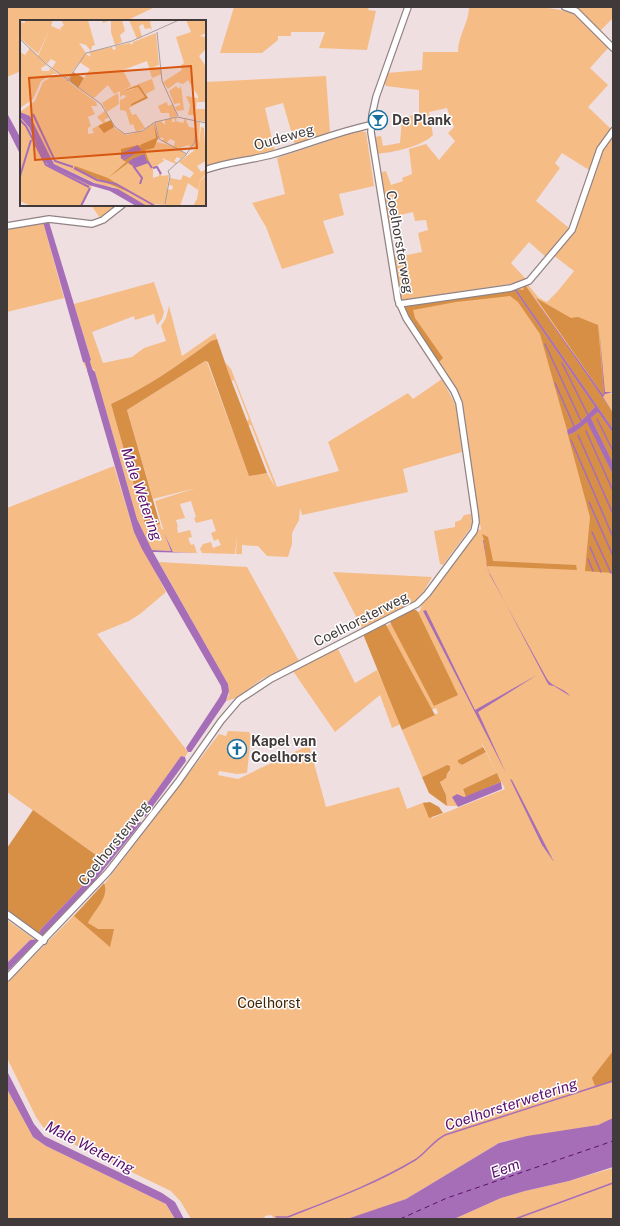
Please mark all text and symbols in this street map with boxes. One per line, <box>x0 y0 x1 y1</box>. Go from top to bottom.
inset map <box>20 20 206 206</box>
bar icon: De Plank <box>367 109 389 131</box>
place label: De Plank <box>392 112 451 128</box>
street label: Oudeweg <box>252 121 316 153</box>
street label: Coelhorsterweg <box>383 189 417 295</box>
water label: Male Wetering <box>118 445 166 543</box>
street label: Coelhorsterweg <box>311 588 411 650</box>
place label: Kapel van Coelhorst <box>251 733 317 765</box>
church icon: Kapel van Coelhorst <box>226 738 248 760</box>
street label: Coelhorsterweg <box>75 797 153 889</box>
park label: Coelhorst <box>237 995 301 1011</box>
water label: Coelhorsterwetering <box>443 1074 580 1133</box>
water label: Male Wetering <box>43 1117 137 1177</box>
water label: Eem <box>488 1155 522 1181</box>

